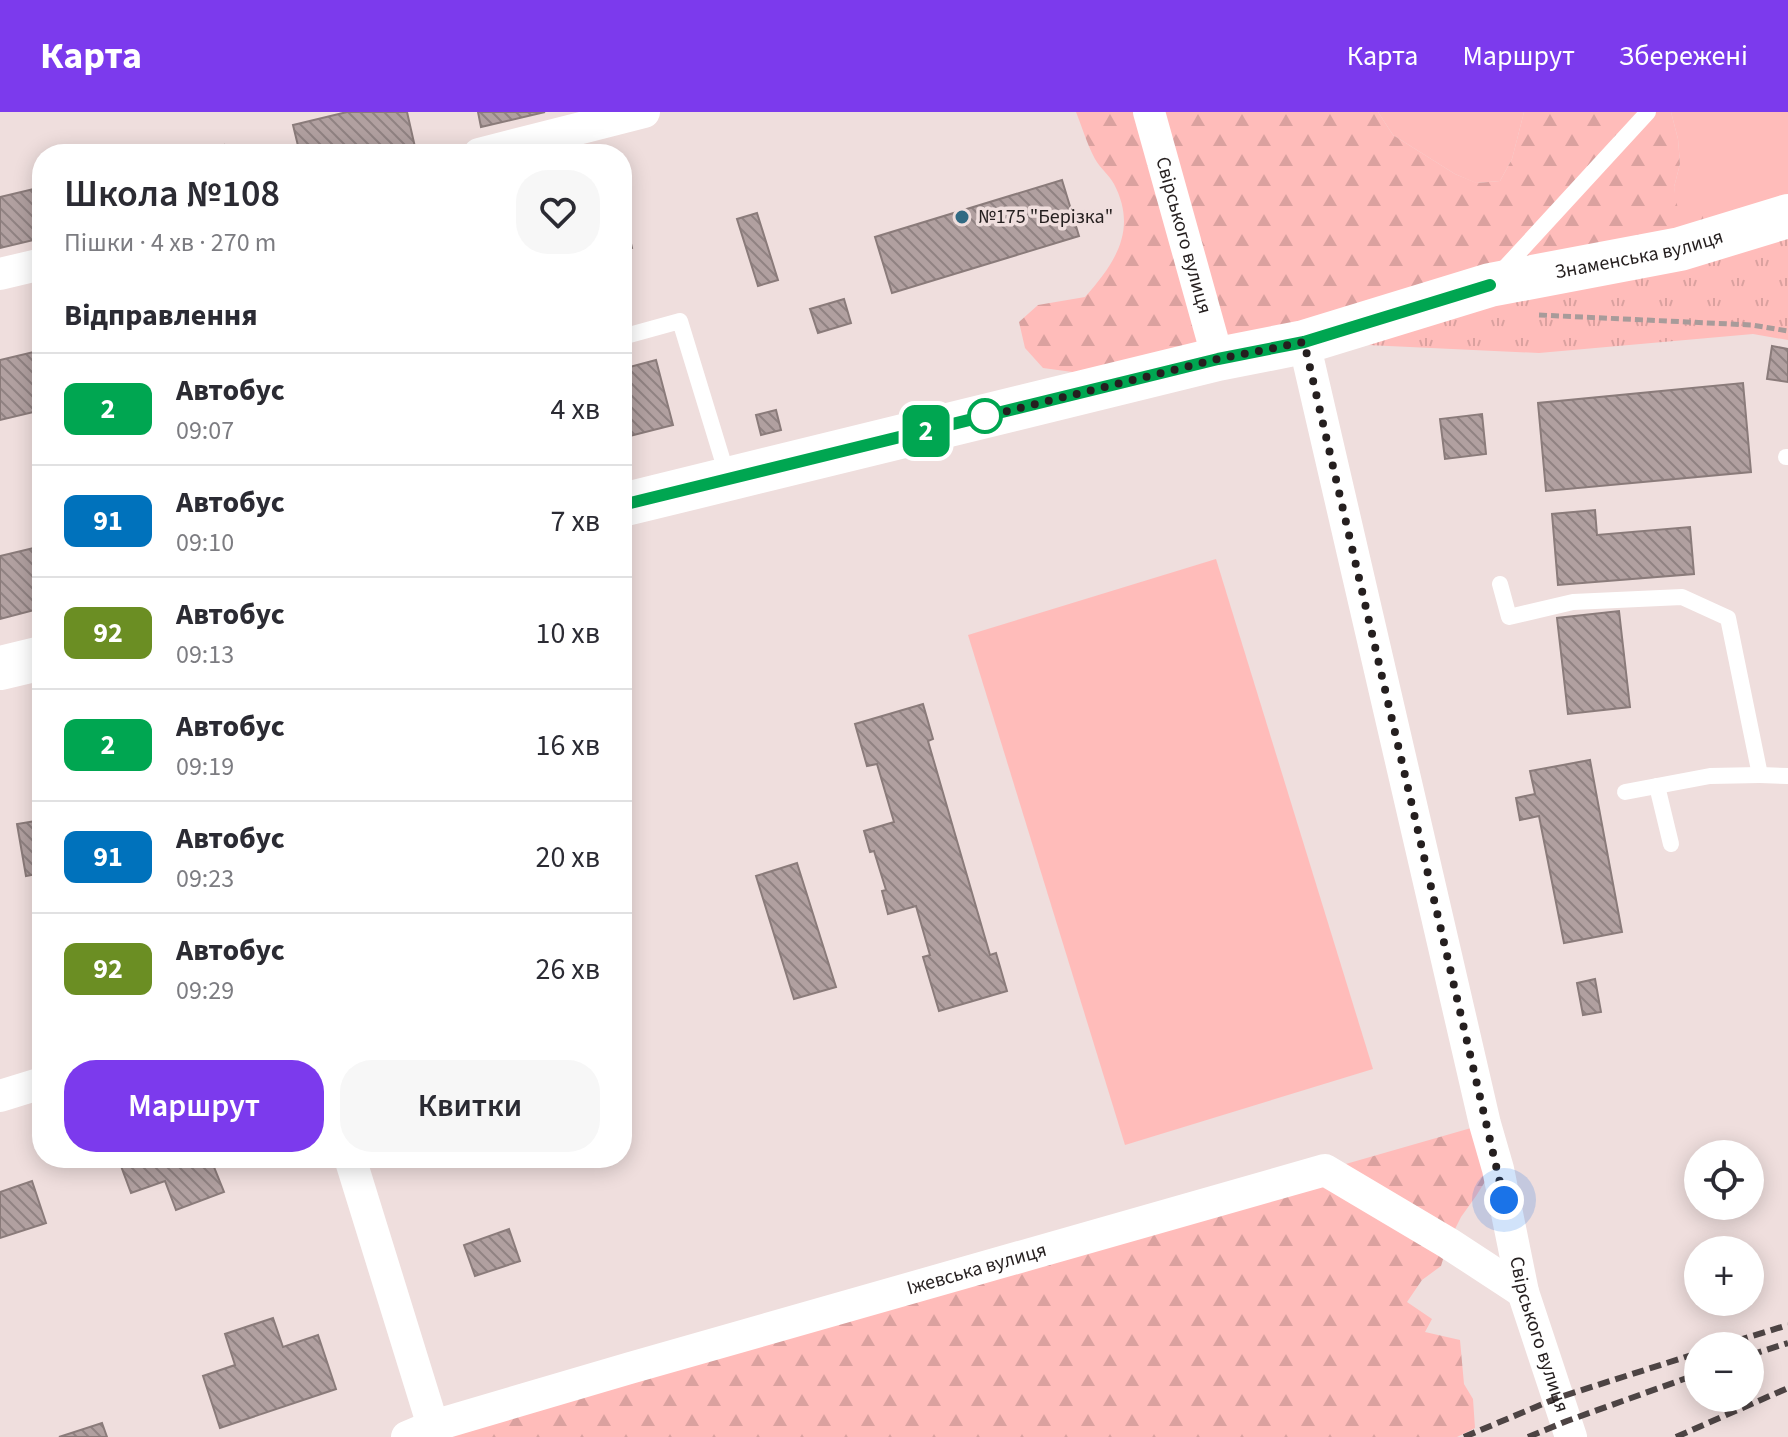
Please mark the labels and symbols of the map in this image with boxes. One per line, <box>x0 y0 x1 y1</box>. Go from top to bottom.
street label: Свірського вулиця <box>1148 154 1219 317</box>
place label: №175 "Берізка" <box>978 203 1113 231</box>
marker: №175 "Берізка" <box>953 208 971 226</box>
street label: Знаменська вулиця <box>1553 223 1727 286</box>
unlabelled marker <box>968 399 1002 433</box>
line badge: 2 <box>900 405 952 457</box>
your location <box>1484 1180 1524 1220</box>
street label: Іжевська вулиця <box>903 1236 1050 1302</box>
street label: Свірського вулиця <box>1502 1254 1576 1416</box>

